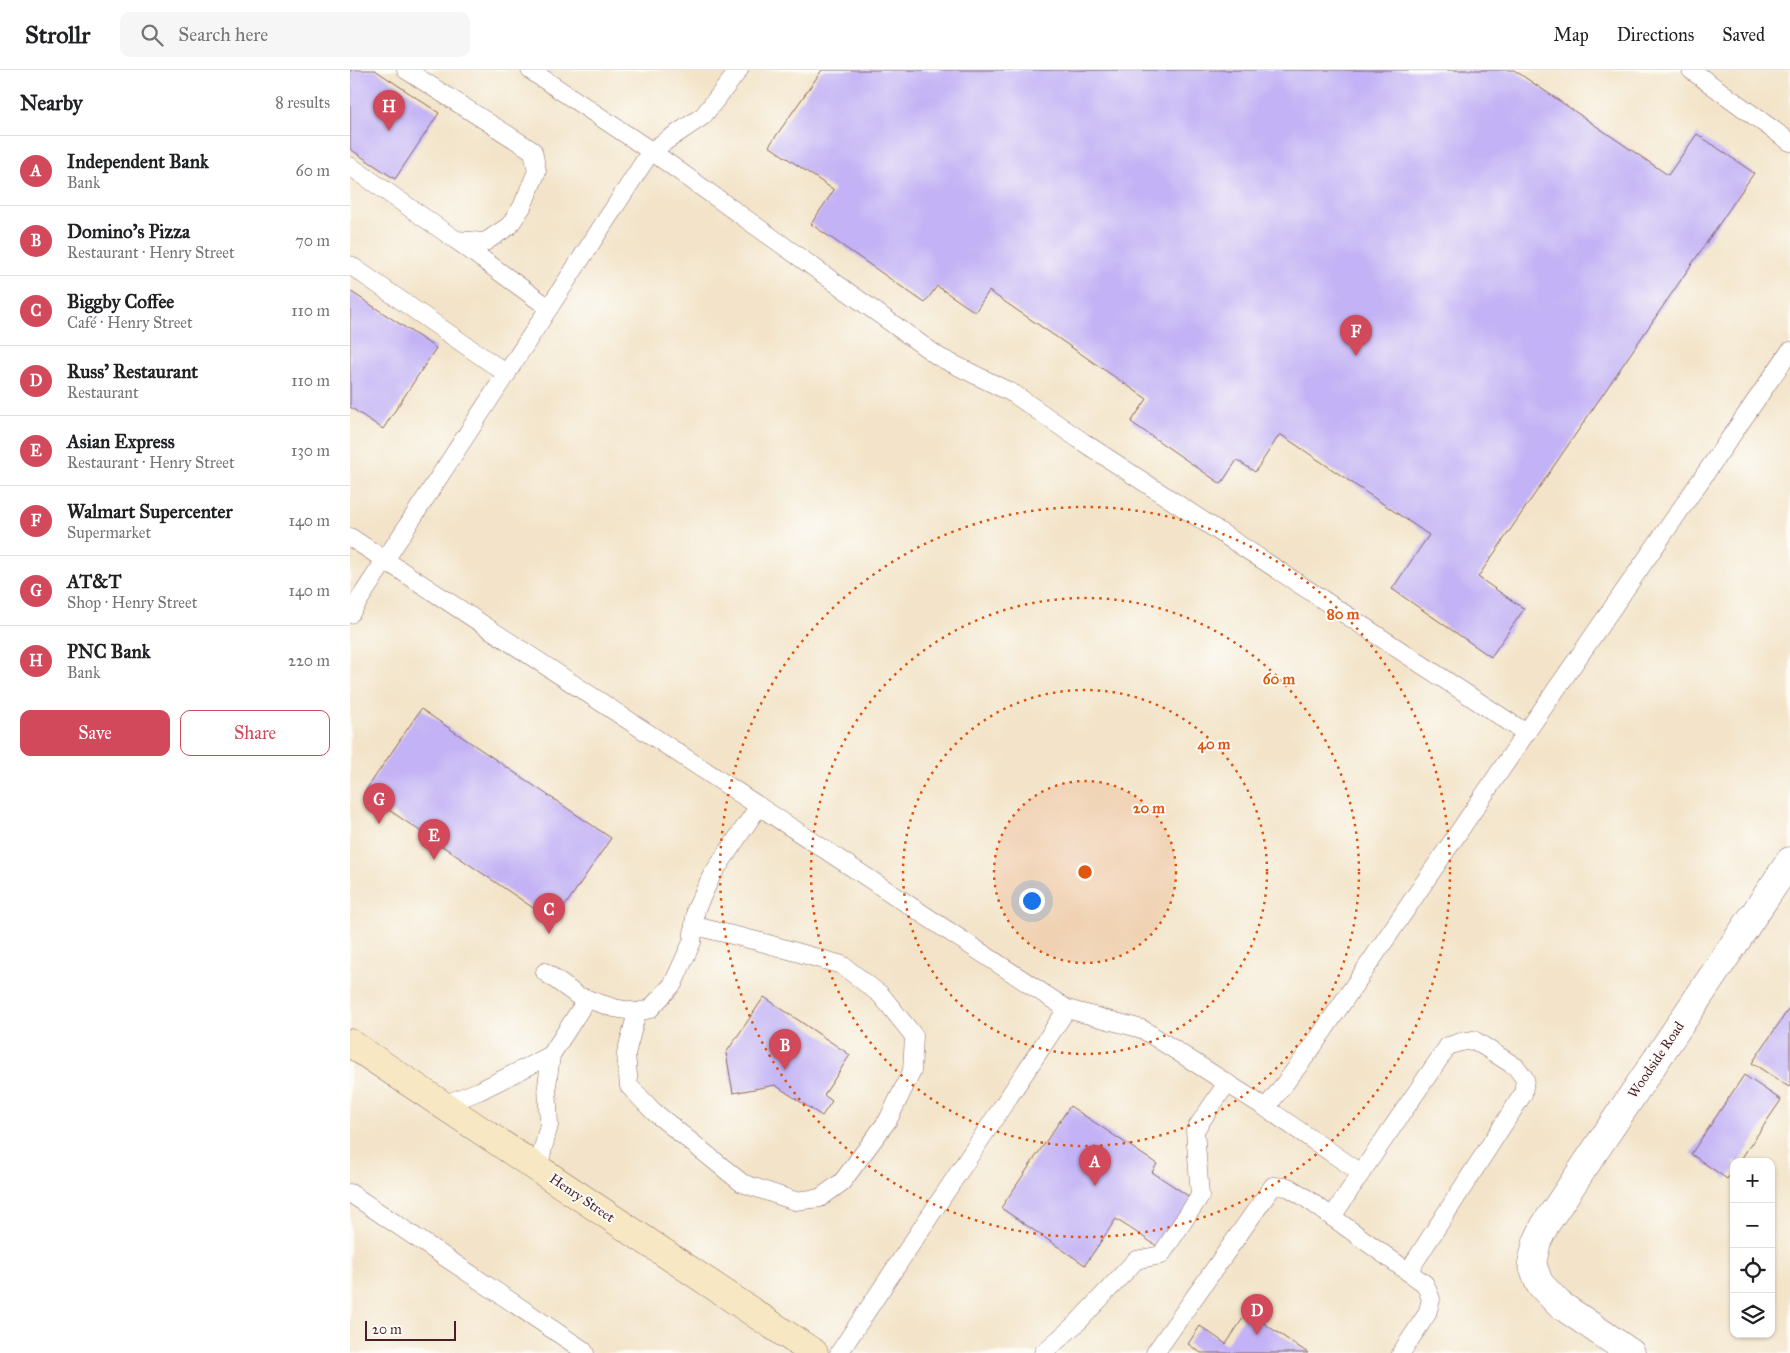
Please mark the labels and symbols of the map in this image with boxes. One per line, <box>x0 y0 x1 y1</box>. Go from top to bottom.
pin: H <box>373 90 405 131</box>
pin: F <box>1340 315 1372 356</box>
text: 80 m <box>1327 605 1360 623</box>
text: 60 m <box>1263 670 1296 688</box>
text: 40 m <box>1198 735 1231 754</box>
pin: G <box>363 783 395 824</box>
text: 20 m <box>1133 799 1165 817</box>
pin: E <box>418 819 450 860</box>
centre of rings <box>1076 863 1094 881</box>
your location <box>1019 888 1045 914</box>
pin: C <box>533 893 565 934</box>
street label: Woodside Road <box>1624 1018 1688 1102</box>
pin: B <box>769 1029 801 1070</box>
pin: A <box>1079 1145 1111 1186</box>
street label: Henry Street <box>546 1170 618 1226</box>
pin: D <box>1241 1294 1273 1335</box>
scale bar <box>365 1318 456 1341</box>

